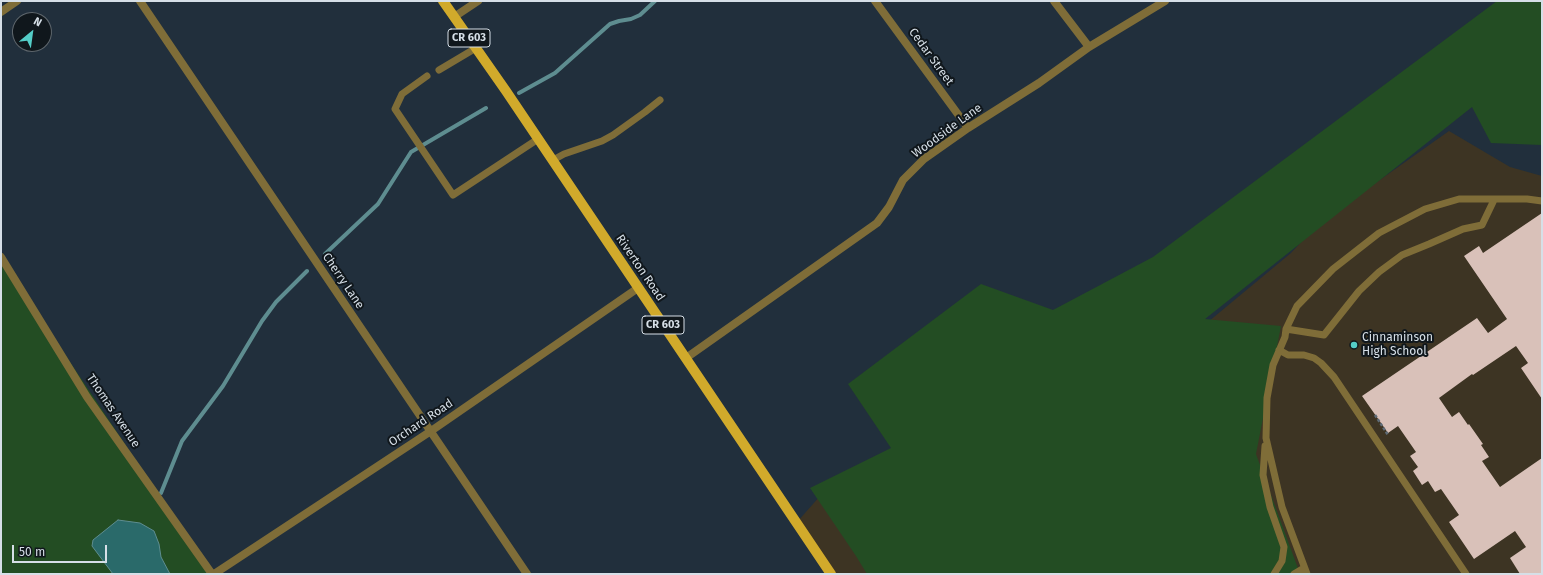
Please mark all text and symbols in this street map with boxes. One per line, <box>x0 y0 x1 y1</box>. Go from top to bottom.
north arrow <box>12 12 52 52</box>
text: N <box>31 14 44 29</box>
street label: Cedar Street <box>905 26 957 88</box>
road number: CR 603 <box>448 29 490 47</box>
street label: Woodside Lane <box>909 101 985 161</box>
street label: Riverton Road <box>613 232 667 304</box>
street label: Cherry Lane <box>319 250 367 312</box>
road number: CR 603 <box>642 316 684 334</box>
place label: Cinnaminson High School <box>1362 331 1433 359</box>
marker: Cinnaminson High School <box>1349 340 1359 350</box>
street label: Thomas Avenue <box>83 372 143 450</box>
street label: Orchard Road <box>386 396 456 450</box>
scale bar <box>14 537 109 563</box>
text: 50 m <box>19 545 45 559</box>

